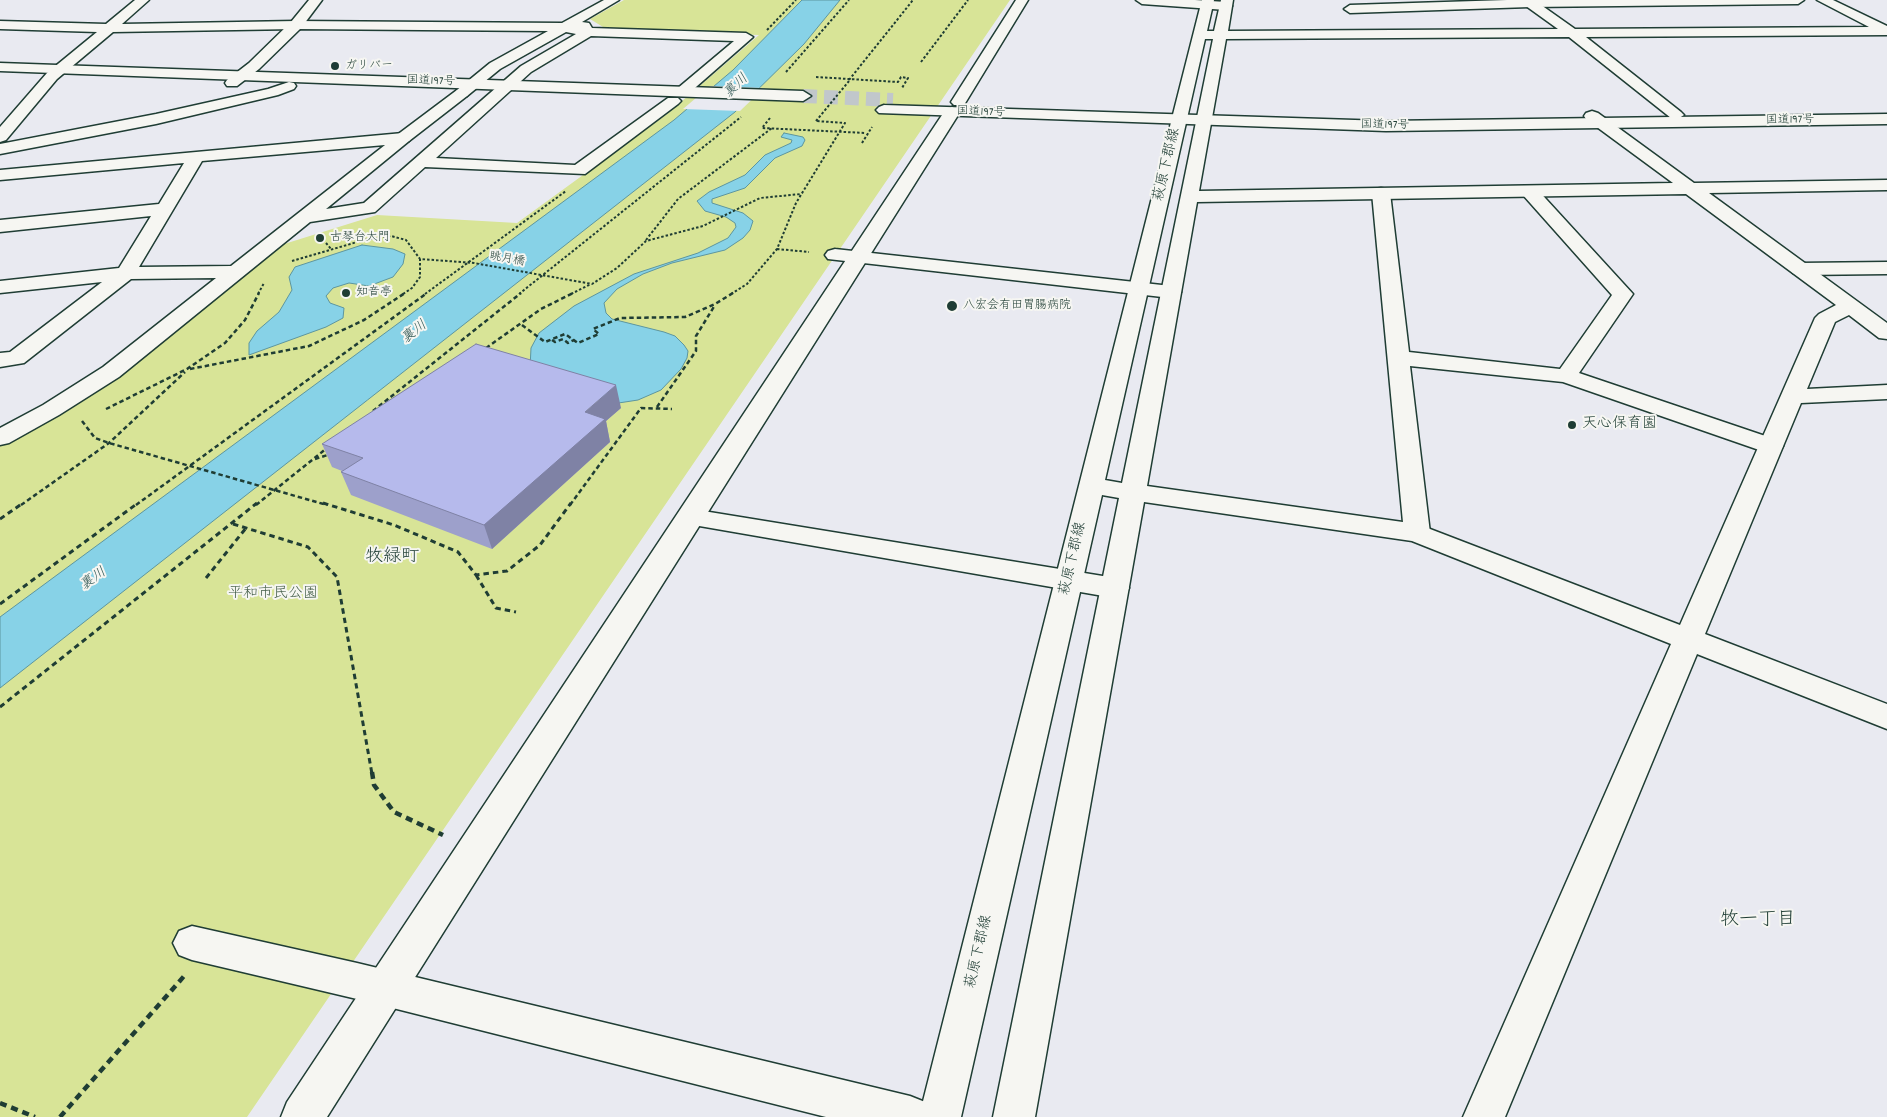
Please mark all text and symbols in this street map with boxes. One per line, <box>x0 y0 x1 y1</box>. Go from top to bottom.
place label: ガリバー <box>345 59 393 73</box>
marker: ガリバー <box>329 60 341 72</box>
water label: 裏川 <box>721 71 753 103</box>
street label: 国道197号 <box>406 74 456 90</box>
street label: 国道197号 <box>956 105 1006 121</box>
street label: 国道197号 <box>1766 113 1814 129</box>
street label: 国道197号 <box>1361 118 1409 134</box>
street label: 萩原下郡線 <box>1151 126 1185 204</box>
place label: 古琴台大門 <box>330 231 390 245</box>
marker: 古琴台大門 <box>314 232 326 244</box>
street label: 眺月橋 <box>488 250 526 270</box>
place label: 知音亭 <box>356 286 392 300</box>
marker: 知音亭 <box>340 287 352 299</box>
marker: 八宏会有田胃腸病院 <box>945 299 959 313</box>
place label: 八宏会有田胃腸病院 <box>963 299 1071 313</box>
water label: 裏川 <box>399 318 431 348</box>
place label: 天心保育園 <box>1582 416 1657 434</box>
marker: 天心保育園 <box>1566 419 1578 431</box>
street label: 萩原下郡線 <box>1057 520 1091 598</box>
district label: 牧緑町 <box>365 548 419 570</box>
water label: 裏川 <box>78 565 110 595</box>
park label: 平和市民公園 <box>228 586 318 604</box>
district label: 牧一丁目 <box>1720 910 1796 932</box>
street label: 萩原下郡線 <box>963 913 997 991</box>

